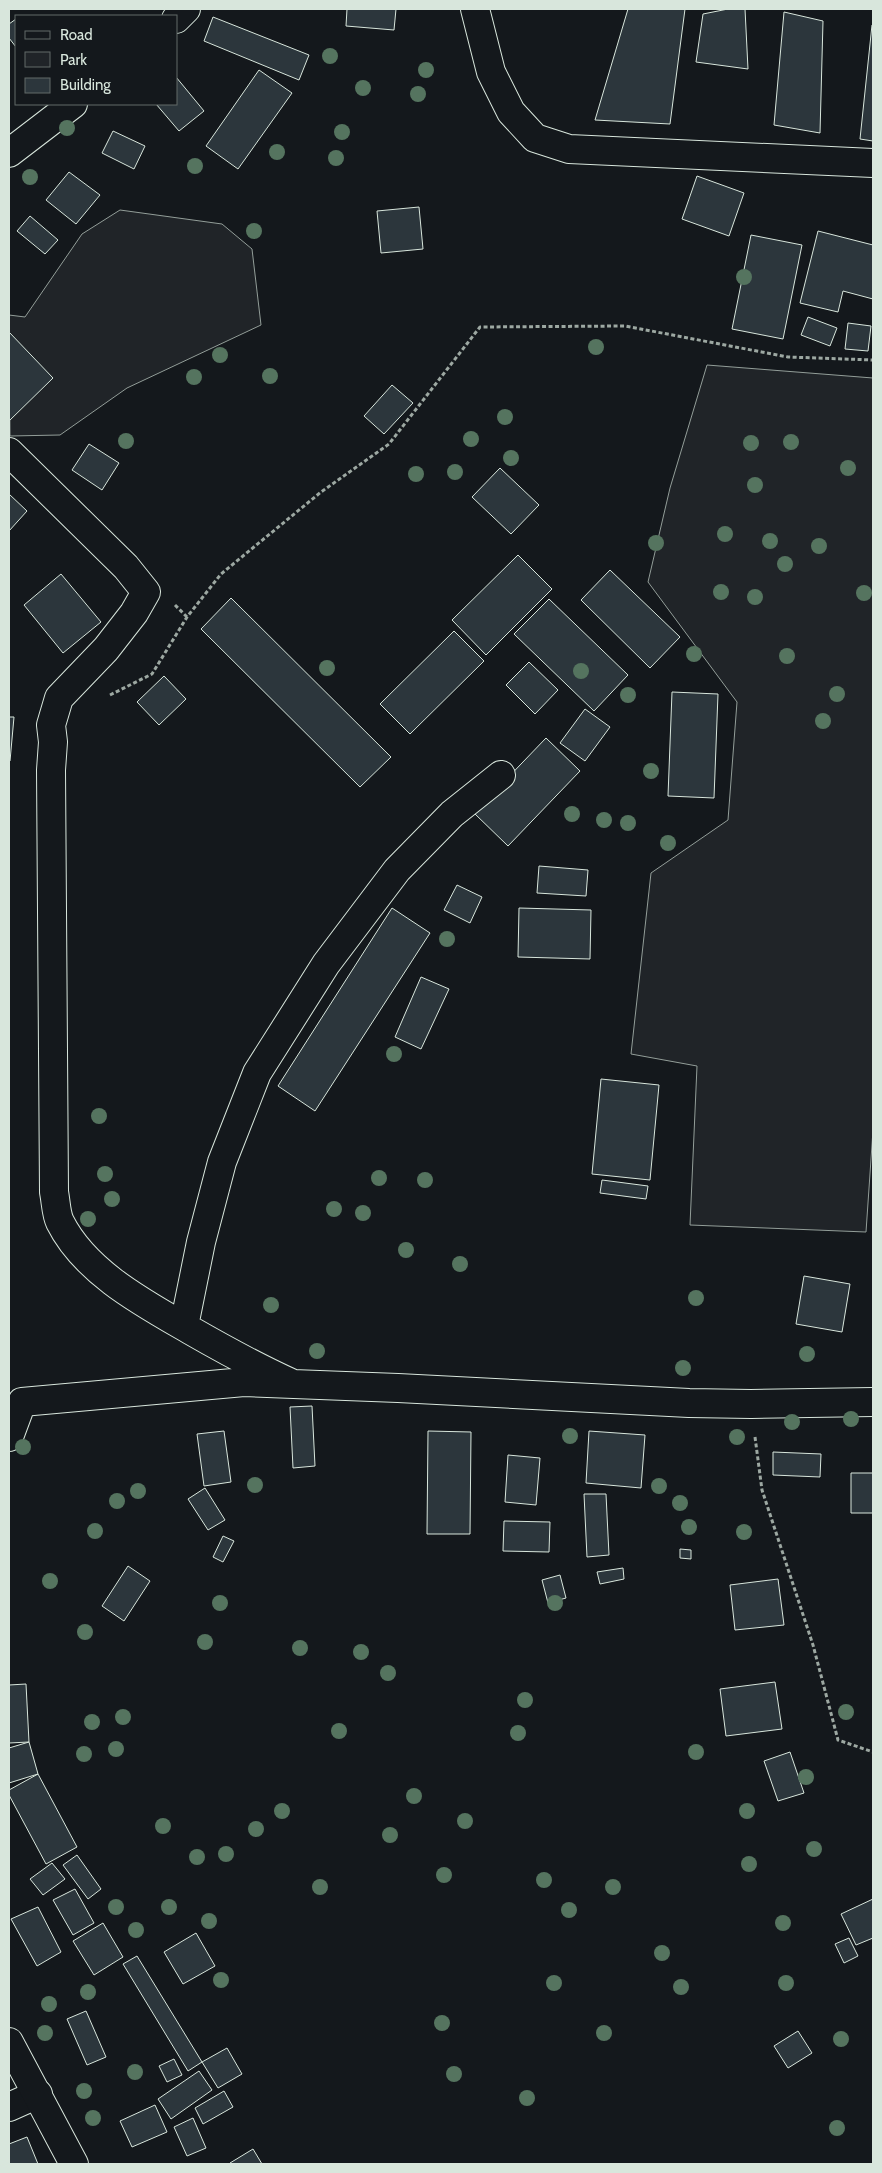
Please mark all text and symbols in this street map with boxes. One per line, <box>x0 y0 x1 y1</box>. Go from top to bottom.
legend <box>15 15 178 105</box>
text: Road <box>60 26 93 44</box>
text: Park <box>60 51 87 69</box>
text: Building <box>60 76 111 94</box>

